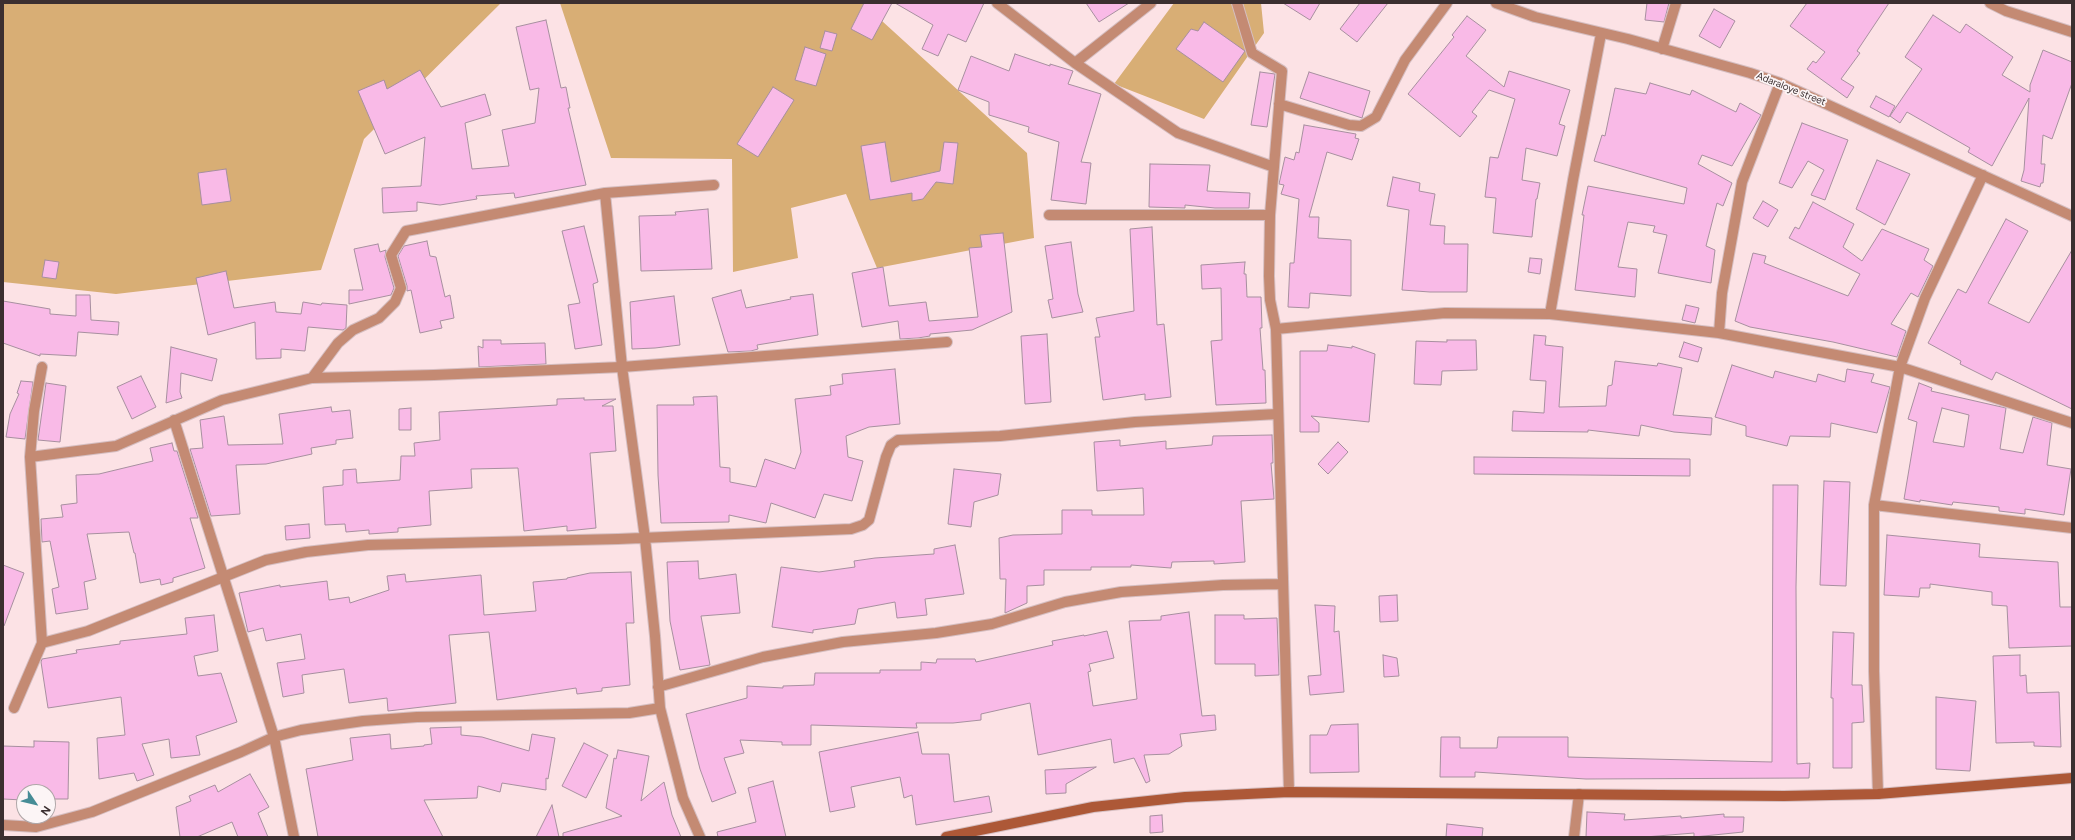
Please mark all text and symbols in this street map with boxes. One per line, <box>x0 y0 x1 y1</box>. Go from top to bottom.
street label: Adaraloye street <box>1755 70 1827 108</box>
north arrow <box>16 784 56 824</box>
text: N <box>38 803 53 818</box>

